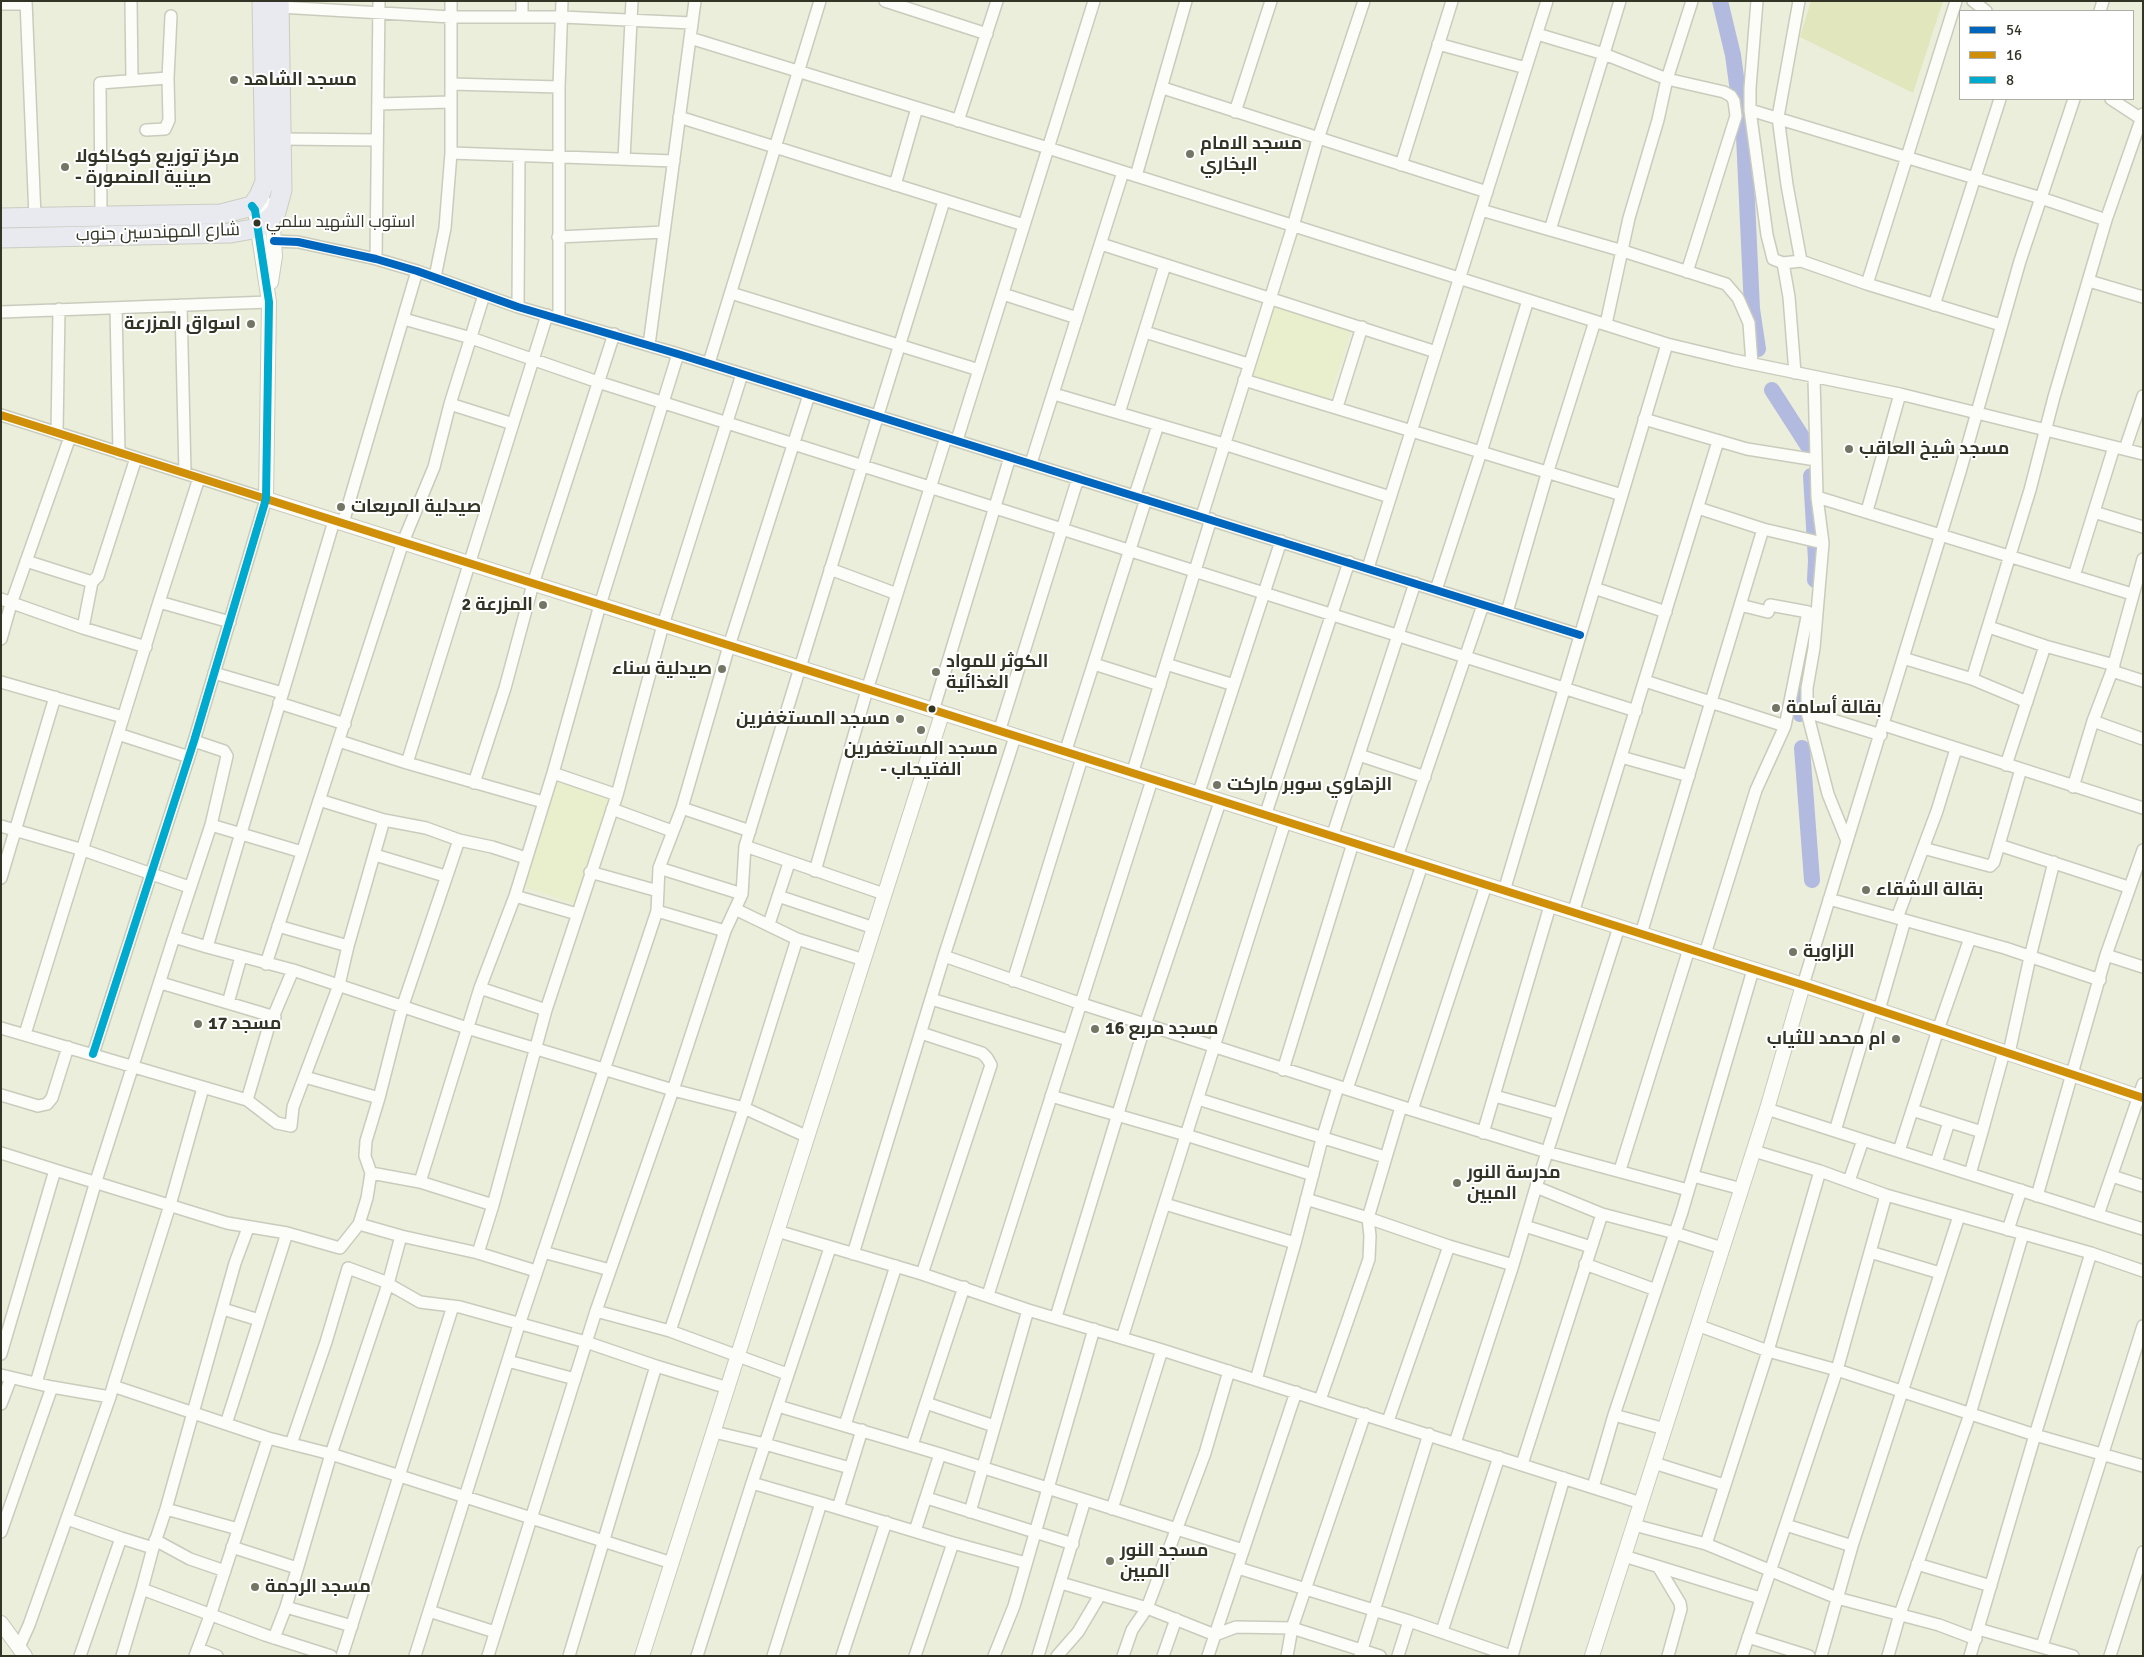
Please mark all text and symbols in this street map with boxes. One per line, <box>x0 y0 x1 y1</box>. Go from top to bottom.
legend <box>1959 10 2134 100</box>
text: 54 <box>2006 21 2022 39</box>
text: 16 <box>2006 46 2022 64</box>
place label: مسجد الشاهد <box>244 69 357 91</box>
text: 8 <box>2006 71 2014 89</box>
marker: مسجد الشاهد <box>228 74 240 86</box>
place label: مسجد الامام البخاري <box>1200 133 1302 176</box>
place label: مركز توزيع كوكاكولا - صينية المنصورة <box>75 146 239 188</box>
marker: مسجد الامام البخاري <box>1184 148 1196 160</box>
marker: مركز توزيع كوكاكولا - صينية المنصورة <box>59 161 71 173</box>
place label: استوب الشهيد سلمي <box>266 213 415 233</box>
marker: استوب الشهيد سلمي <box>252 218 262 228</box>
street label: شارع المهندسين جنوب <box>76 219 240 247</box>
place label: اسواق المزرعة <box>124 313 241 335</box>
marker: اسواق المزرعة <box>245 318 257 330</box>
place label: مسجد شيخ العاقب <box>1859 438 2009 460</box>
marker: مسجد شيخ العاقب <box>1843 443 1855 455</box>
place label: صيدلية المربعات <box>351 496 481 518</box>
marker: صيدلية المربعات <box>335 501 347 513</box>
place label: المزرعة 2 <box>462 594 533 616</box>
marker: المزرعة 2 <box>537 599 549 611</box>
place label: الكوثر للمواد الغذائية <box>946 651 1048 694</box>
place label: صيدلية سناء <box>612 658 712 680</box>
marker: صيدلية سناء <box>716 663 728 675</box>
marker: الكوثر للمواد الغذائية <box>930 666 942 678</box>
place label: بقالة أسامة <box>1786 697 1882 719</box>
marker: بقالة أسامة <box>1770 702 1782 714</box>
unlabelled marker <box>927 704 937 714</box>
place label: مسجد المستغفرين <box>736 708 890 730</box>
marker: مسجد المستغفرين <box>894 713 906 725</box>
marker: مسجد المستغفرين - الفتيحاب <box>915 724 927 736</box>
place label: مسجد المستغفرين - الفتيحاب <box>844 738 998 781</box>
place label: الزهاوي سوبر ماركت <box>1227 774 1392 796</box>
marker: الزهاوي سوبر ماركت <box>1211 779 1223 791</box>
place label: بقالة الاشقاء <box>1876 879 1983 901</box>
marker: بقالة الاشقاء <box>1860 884 1872 896</box>
place label: الزاوية <box>1803 941 1855 963</box>
marker: الزاوية <box>1787 946 1799 958</box>
place label: مسجد 17 <box>208 1013 281 1035</box>
marker: مسجد 17 <box>192 1018 204 1030</box>
place label: مسجد مربع 16 <box>1105 1018 1218 1040</box>
marker: مسجد مربع 16 <box>1089 1023 1101 1035</box>
place label: ام محمد للثياب <box>1767 1028 1886 1050</box>
marker: ام محمد للثياب <box>1890 1033 1902 1045</box>
place label: مدرسة النور المبين <box>1467 1162 1561 1204</box>
marker: مدرسة النور المبين <box>1451 1177 1463 1189</box>
place label: مسجد النور المبين <box>1120 1540 1209 1582</box>
marker: مسجد النور المبين <box>1104 1555 1116 1567</box>
place label: مسجد الرحمة <box>265 1576 371 1598</box>
marker: مسجد الرحمة <box>249 1581 261 1593</box>

